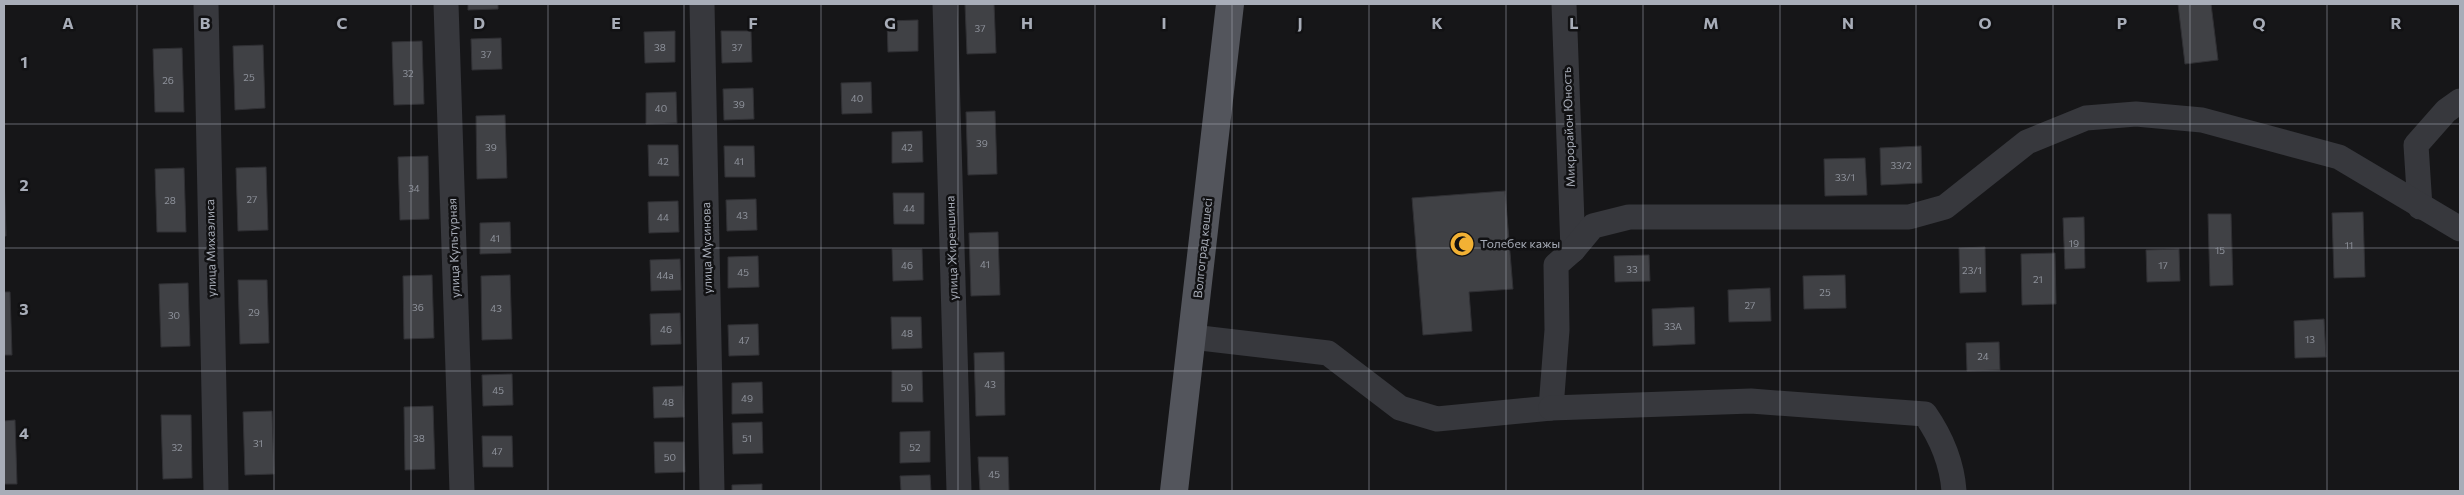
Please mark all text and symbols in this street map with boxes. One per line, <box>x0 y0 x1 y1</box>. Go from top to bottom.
text: A <box>62 13 74 32</box>
text: B <box>200 13 211 32</box>
text: C <box>337 13 348 32</box>
text: D <box>473 13 485 32</box>
text: E <box>611 13 621 32</box>
text: F <box>748 13 758 32</box>
text: G <box>884 13 896 32</box>
text: H <box>1021 13 1033 32</box>
text: I <box>1161 13 1167 32</box>
text: J <box>1297 13 1303 32</box>
text: K <box>1431 13 1443 32</box>
text: L <box>1569 13 1579 32</box>
text: M <box>1703 13 1719 32</box>
text: N <box>1842 13 1854 32</box>
text: O <box>1978 13 1992 32</box>
text: P <box>2117 13 2127 32</box>
text: Q <box>2252 13 2266 32</box>
text: R <box>2390 13 2402 32</box>
house number: 37 <box>975 22 985 34</box>
house number: 38 <box>654 41 666 53</box>
house number: 37 <box>732 41 742 53</box>
house number: 37 <box>481 48 491 60</box>
text: 1 <box>20 52 28 71</box>
house number: 32 <box>402 67 414 79</box>
street label: Микрорайон Юность <box>1559 67 1577 187</box>
house number: 25 <box>243 71 255 83</box>
house number: 26 <box>162 74 174 86</box>
house number: 40 <box>851 92 863 104</box>
house number: 39 <box>733 98 745 110</box>
house number: 40 <box>655 102 667 114</box>
house number: 39 <box>976 137 988 149</box>
house number: 39 <box>485 141 497 153</box>
house number: 42 <box>901 141 913 153</box>
house number: 42 <box>657 155 669 167</box>
house number: 41 <box>734 155 744 167</box>
house number: 33/2 <box>1890 159 1912 171</box>
house number: 33/1 <box>1835 171 1855 183</box>
text: 2 <box>19 175 29 194</box>
house number: 34 <box>408 182 420 194</box>
house number: 27 <box>247 193 257 205</box>
house number: 28 <box>164 194 176 206</box>
street label: улица Жиреншина <box>942 196 960 300</box>
street label: Волгоград көшесі <box>1190 197 1214 299</box>
street label: улица Культурная <box>444 198 462 298</box>
street label: улица Михаэлиса <box>202 199 218 297</box>
street label: улица Мусинова <box>698 202 714 294</box>
house number: 44 <box>903 202 915 214</box>
house number: 43 <box>736 209 748 221</box>
house number: 44 <box>657 211 669 223</box>
mosque icon: Толебек кажы <box>1449 231 1475 257</box>
house number: 41 <box>490 232 500 244</box>
place label: Толебек кажы <box>1480 236 1560 250</box>
house number: 19 <box>2069 237 2079 249</box>
house number: 11 <box>2345 239 2353 251</box>
house number: 15 <box>2215 244 2225 256</box>
house number: 41 <box>980 258 990 270</box>
house number: 46 <box>901 259 913 271</box>
house number: 17 <box>2158 259 2168 271</box>
house number: 33 <box>1626 263 1638 275</box>
house number: 23/1 <box>1962 264 1982 276</box>
house number: 45 <box>737 266 749 278</box>
house number: 44а <box>656 269 674 281</box>
house number: 21 <box>2033 273 2043 285</box>
house number: 25 <box>1819 286 1831 298</box>
text: 3 <box>19 299 29 318</box>
house number: 27 <box>1745 299 1755 311</box>
house number: 36 <box>412 301 424 313</box>
house number: 43 <box>490 302 502 314</box>
house number: 29 <box>248 306 260 318</box>
house number: 30 <box>168 309 180 321</box>
house number: 33А <box>1664 320 1682 332</box>
house number: 46 <box>660 323 672 335</box>
house number: 48 <box>901 327 913 339</box>
house number: 13 <box>2305 333 2315 345</box>
house number: 47 <box>738 334 750 346</box>
house number: 24 <box>1977 350 1989 362</box>
house number: 43 <box>984 378 996 390</box>
house number: 50 <box>901 381 913 393</box>
house number: 45 <box>492 384 504 396</box>
house number: 49 <box>741 392 753 404</box>
house number: 48 <box>662 396 674 408</box>
text: 4 <box>19 423 29 442</box>
house number: 38 <box>413 432 425 444</box>
house number: 51 <box>742 432 752 444</box>
house number: 31 <box>253 437 263 449</box>
house number: 32 <box>171 441 183 453</box>
house number: 52 <box>909 441 921 453</box>
house number: 47 <box>491 445 503 457</box>
house number: 50 <box>664 451 676 463</box>
house number: 45 <box>988 468 1000 480</box>

